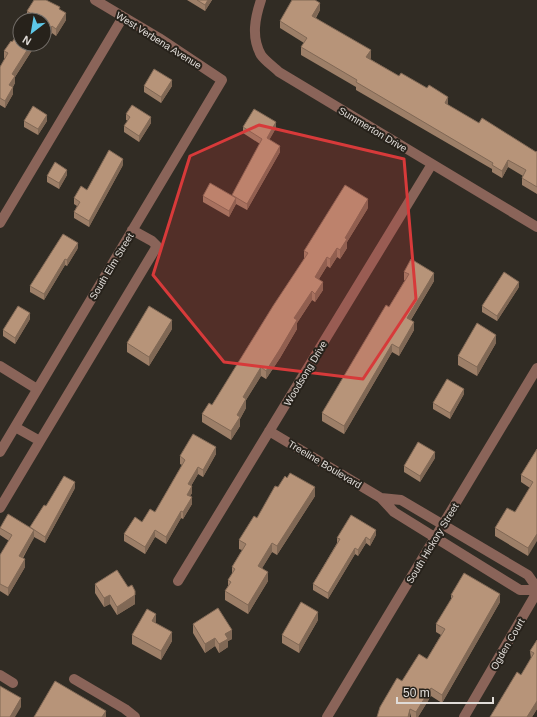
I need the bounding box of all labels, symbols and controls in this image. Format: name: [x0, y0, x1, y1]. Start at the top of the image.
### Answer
street label: West Verbena Avenue: [114, 10, 204, 71]
north arrow: [12, 12, 52, 52]
text: N: [20, 33, 33, 48]
street label: Summerton Drive: [337, 105, 409, 154]
street label: South Elm Street: [87, 231, 136, 301]
street label: Woodsong Drive: [282, 338, 329, 408]
street label: Treeline Boulevard: [286, 438, 363, 491]
street label: South Hickory Street: [404, 501, 461, 585]
street label: Ogden Court: [488, 617, 527, 672]
scale bar: [397, 679, 493, 705]
text: 50 m: [403, 686, 430, 700]

